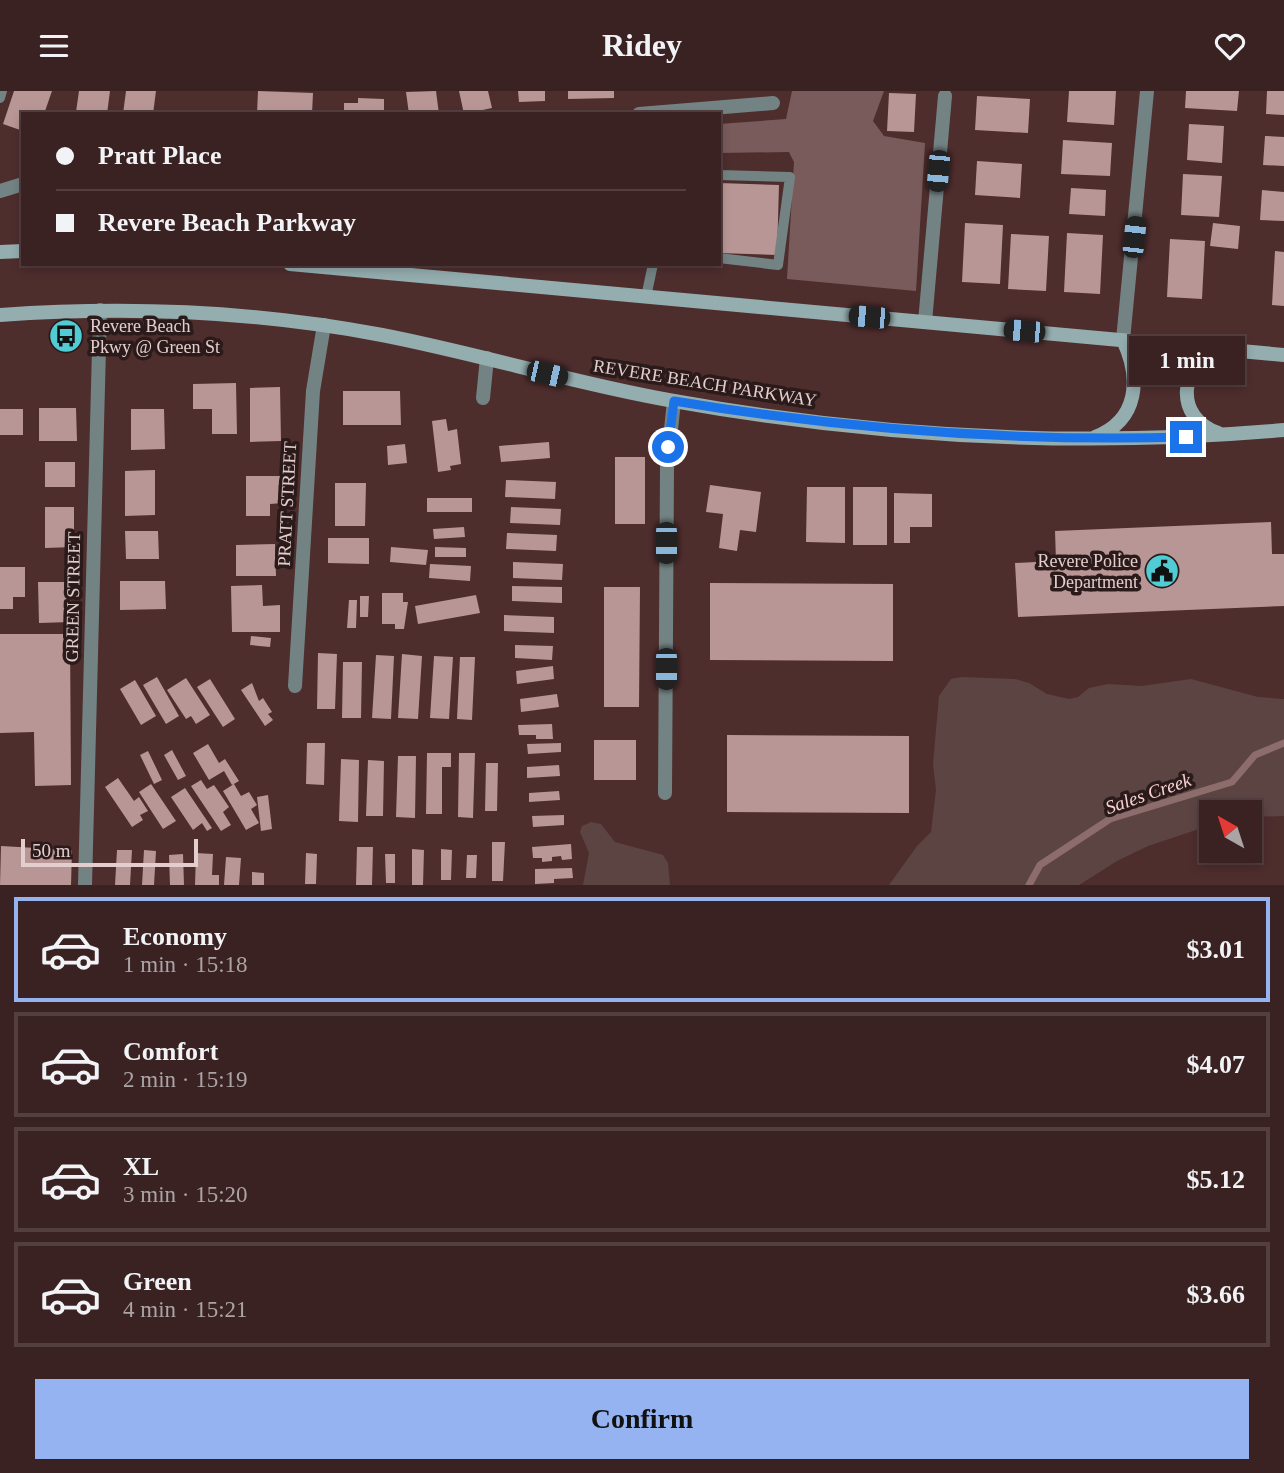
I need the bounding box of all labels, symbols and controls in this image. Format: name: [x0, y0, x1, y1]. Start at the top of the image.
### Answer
icon: menu: [35, 27, 73, 65]
text: Ridey: [602, 27, 682, 63]
icon: heart: [1211, 27, 1249, 65]
text: Pratt Place: [98, 141, 221, 170]
car: [926, 149, 951, 193]
text: Revere Beach Parkway: [98, 208, 356, 237]
car: [1122, 215, 1147, 259]
car: [848, 305, 891, 329]
place label: Revere Beach Pkwy @ Green St: [90, 316, 220, 357]
bus stop icon: Revere Beach Pkwy @ Green St: [47, 317, 85, 355]
car: [1003, 319, 1046, 343]
callout: 1 min: [1128, 335, 1244, 385]
text: 1 min: [1159, 348, 1215, 373]
street label: REVERE BEACH PARKWAY: [592, 355, 818, 411]
car: [525, 359, 570, 389]
route end: [1170, 421, 1202, 453]
route start: [652, 431, 684, 463]
street label: PRATT STREET: [274, 441, 300, 567]
car: [656, 522, 677, 564]
street label: GREEN STREET: [62, 532, 84, 662]
place label: Revere Police Department: [1038, 551, 1138, 592]
public building icon: Revere Police Department: [1143, 552, 1181, 590]
car: [656, 648, 677, 690]
water label: Sales Creek: [1102, 769, 1194, 818]
north arrow: [1199, 800, 1262, 863]
map controls: [1199, 800, 1262, 863]
scale bar: [21, 836, 198, 868]
text: 50 m: [32, 840, 71, 861]
icon: car: [39, 918, 102, 981]
text: Economy: [123, 922, 227, 951]
text: $3.01: [1187, 935, 1245, 964]
text: 1 min · 15:18: [123, 952, 248, 977]
icon: car: [39, 1033, 102, 1096]
text: Comfort: [123, 1037, 218, 1066]
text: $4.07: [1187, 1050, 1245, 1079]
text: 2 min · 15:19: [123, 1067, 248, 1092]
icon: car: [39, 1148, 102, 1211]
text: XL: [123, 1152, 159, 1181]
text: $5.12: [1187, 1165, 1245, 1194]
text: 3 min · 15:20: [123, 1182, 248, 1207]
icon: car: [39, 1263, 102, 1326]
text: Green: [123, 1267, 192, 1296]
text: $3.66: [1187, 1280, 1245, 1309]
text: 4 min · 15:21: [123, 1297, 248, 1322]
button: Confirm: [35, 1379, 1249, 1459]

